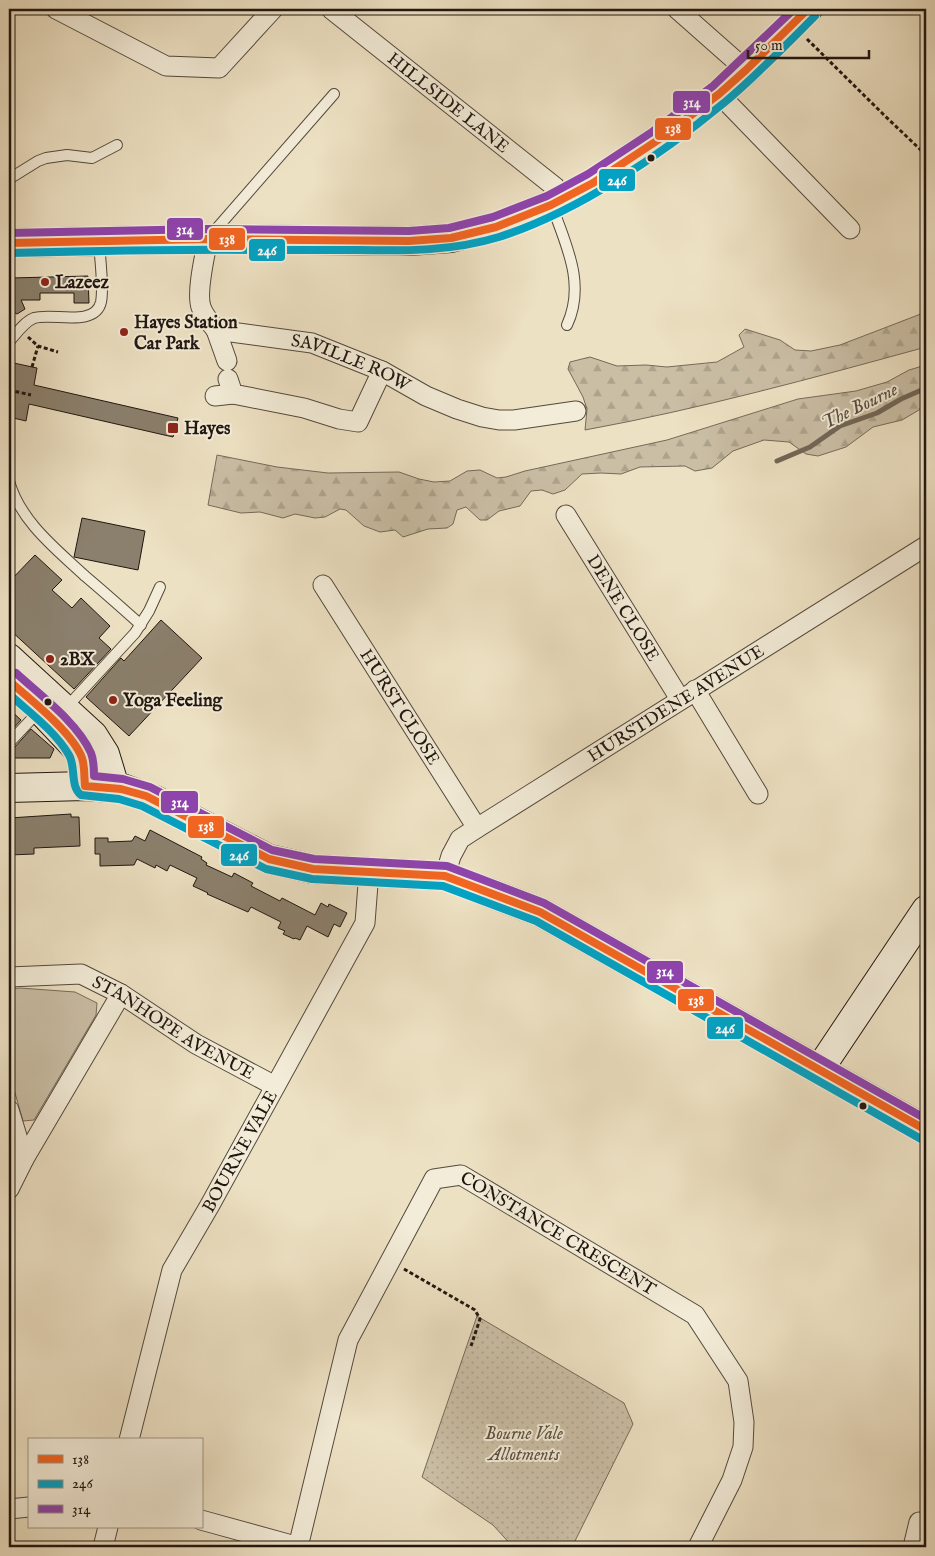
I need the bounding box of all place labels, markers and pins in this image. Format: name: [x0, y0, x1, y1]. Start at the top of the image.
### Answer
unlabelled marker: [646, 153, 656, 163]
place label: Lazeez: [55, 272, 109, 295]
marker: Lazeez: [39, 276, 51, 288]
place label: Hayes Station Car Park: [134, 312, 238, 356]
marker: Hayes Station Car Park: [118, 326, 130, 338]
place label: Hayes: [184, 418, 231, 441]
marker: Hayes: [166, 421, 180, 435]
place label: 2BX: [60, 649, 95, 672]
marker: 2BX: [44, 653, 56, 665]
place label: Yoga Feeling: [123, 690, 223, 713]
marker: Yoga Feeling: [107, 694, 119, 706]
unlabelled marker: [43, 697, 53, 707]
unlabelled marker: [858, 1101, 868, 1111]

